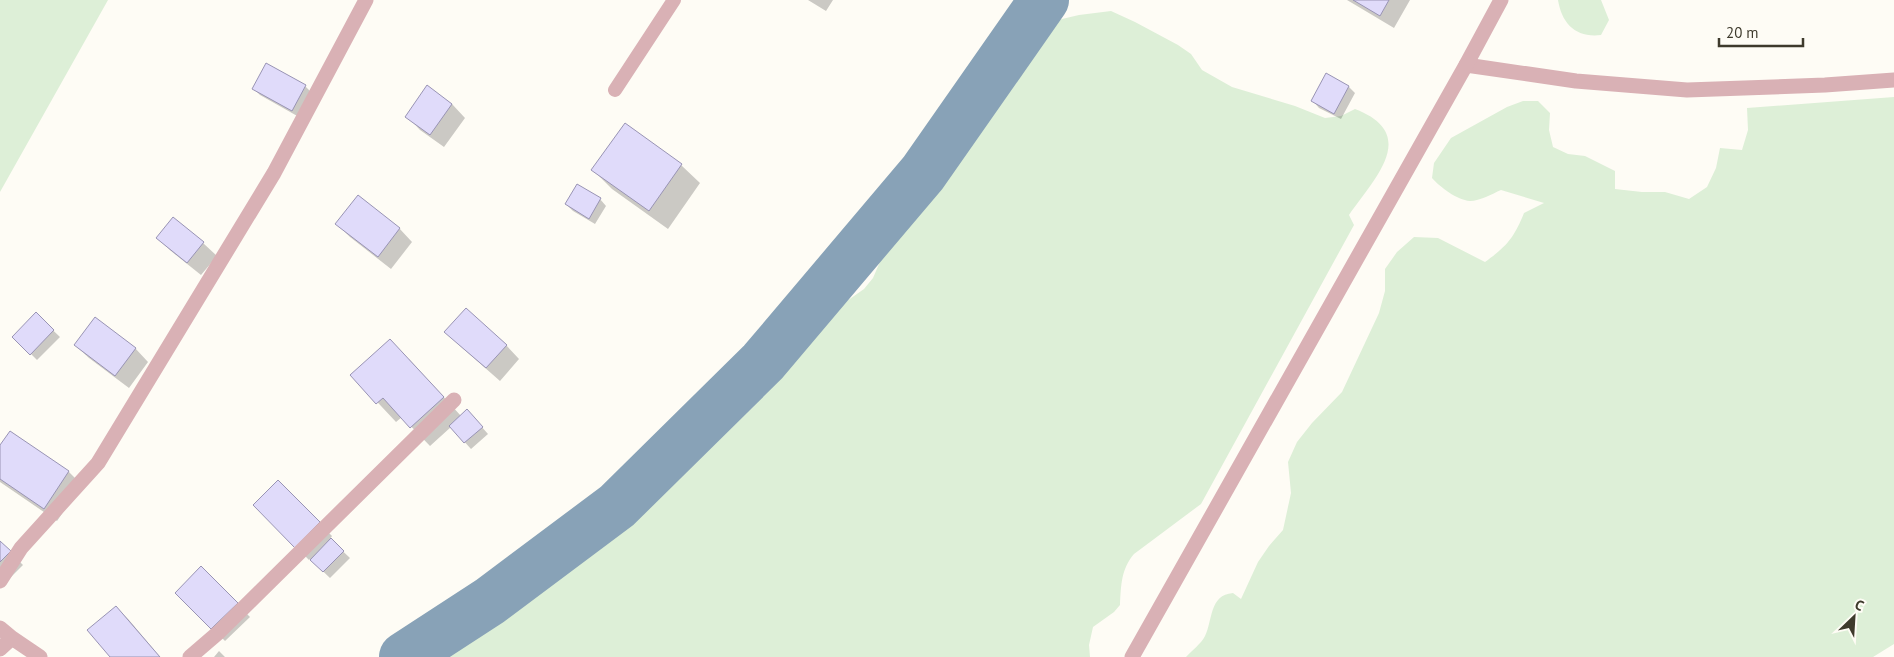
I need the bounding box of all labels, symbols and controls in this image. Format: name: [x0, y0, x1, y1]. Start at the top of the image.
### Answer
scale bar: [1719, 15, 1803, 47]
text: 20 m: [1726, 23, 1759, 42]
north arrow: [1829, 592, 1879, 642]
text: С: [1852, 595, 1867, 615]

